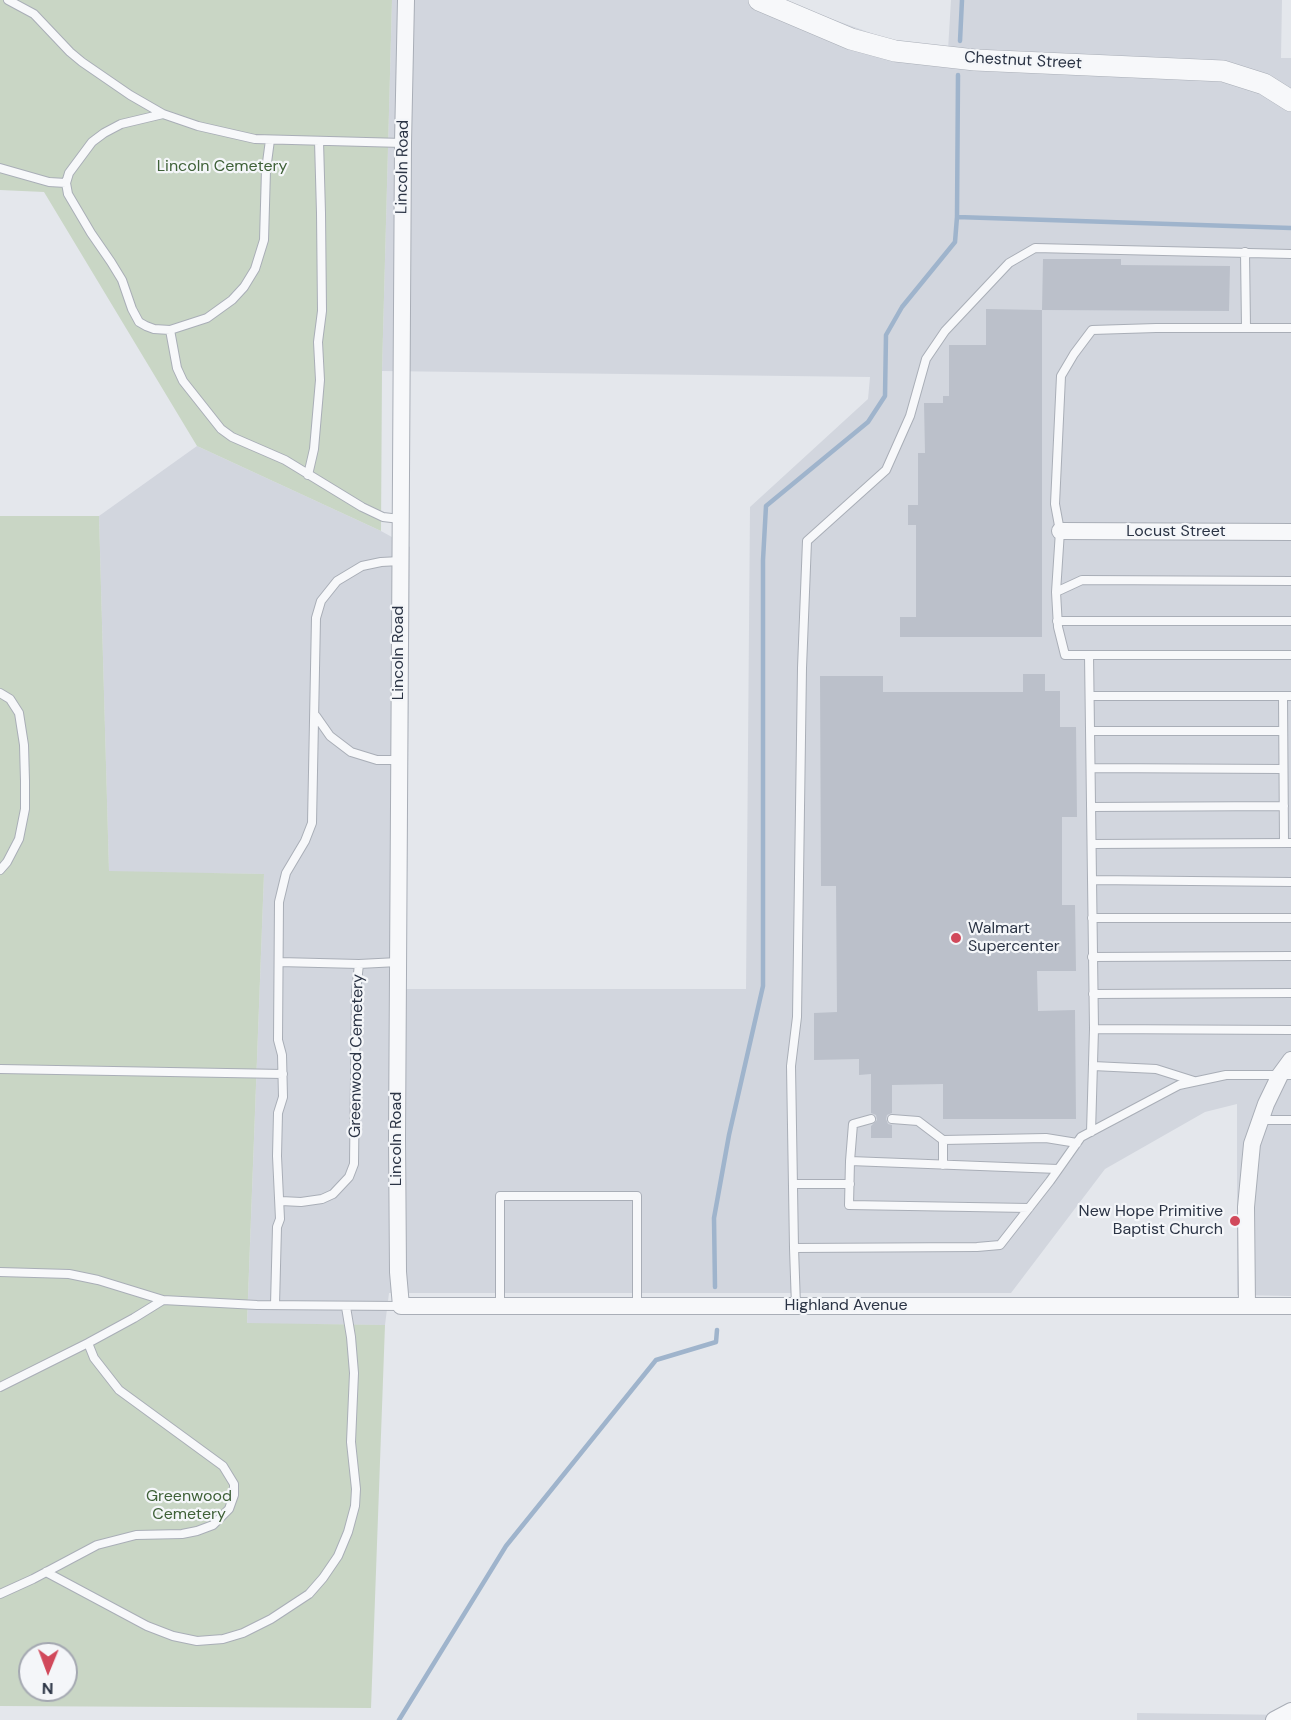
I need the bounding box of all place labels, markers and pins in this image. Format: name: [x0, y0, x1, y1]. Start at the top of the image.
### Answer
place label: Walmart Supercenter: [968, 919, 1060, 957]
marker: Walmart Supercenter: [949, 931, 963, 945]
place label: New Hope Primitive Baptist Church: [1079, 1202, 1223, 1240]
marker: New Hope Primitive Baptist Church: [1228, 1214, 1242, 1228]

